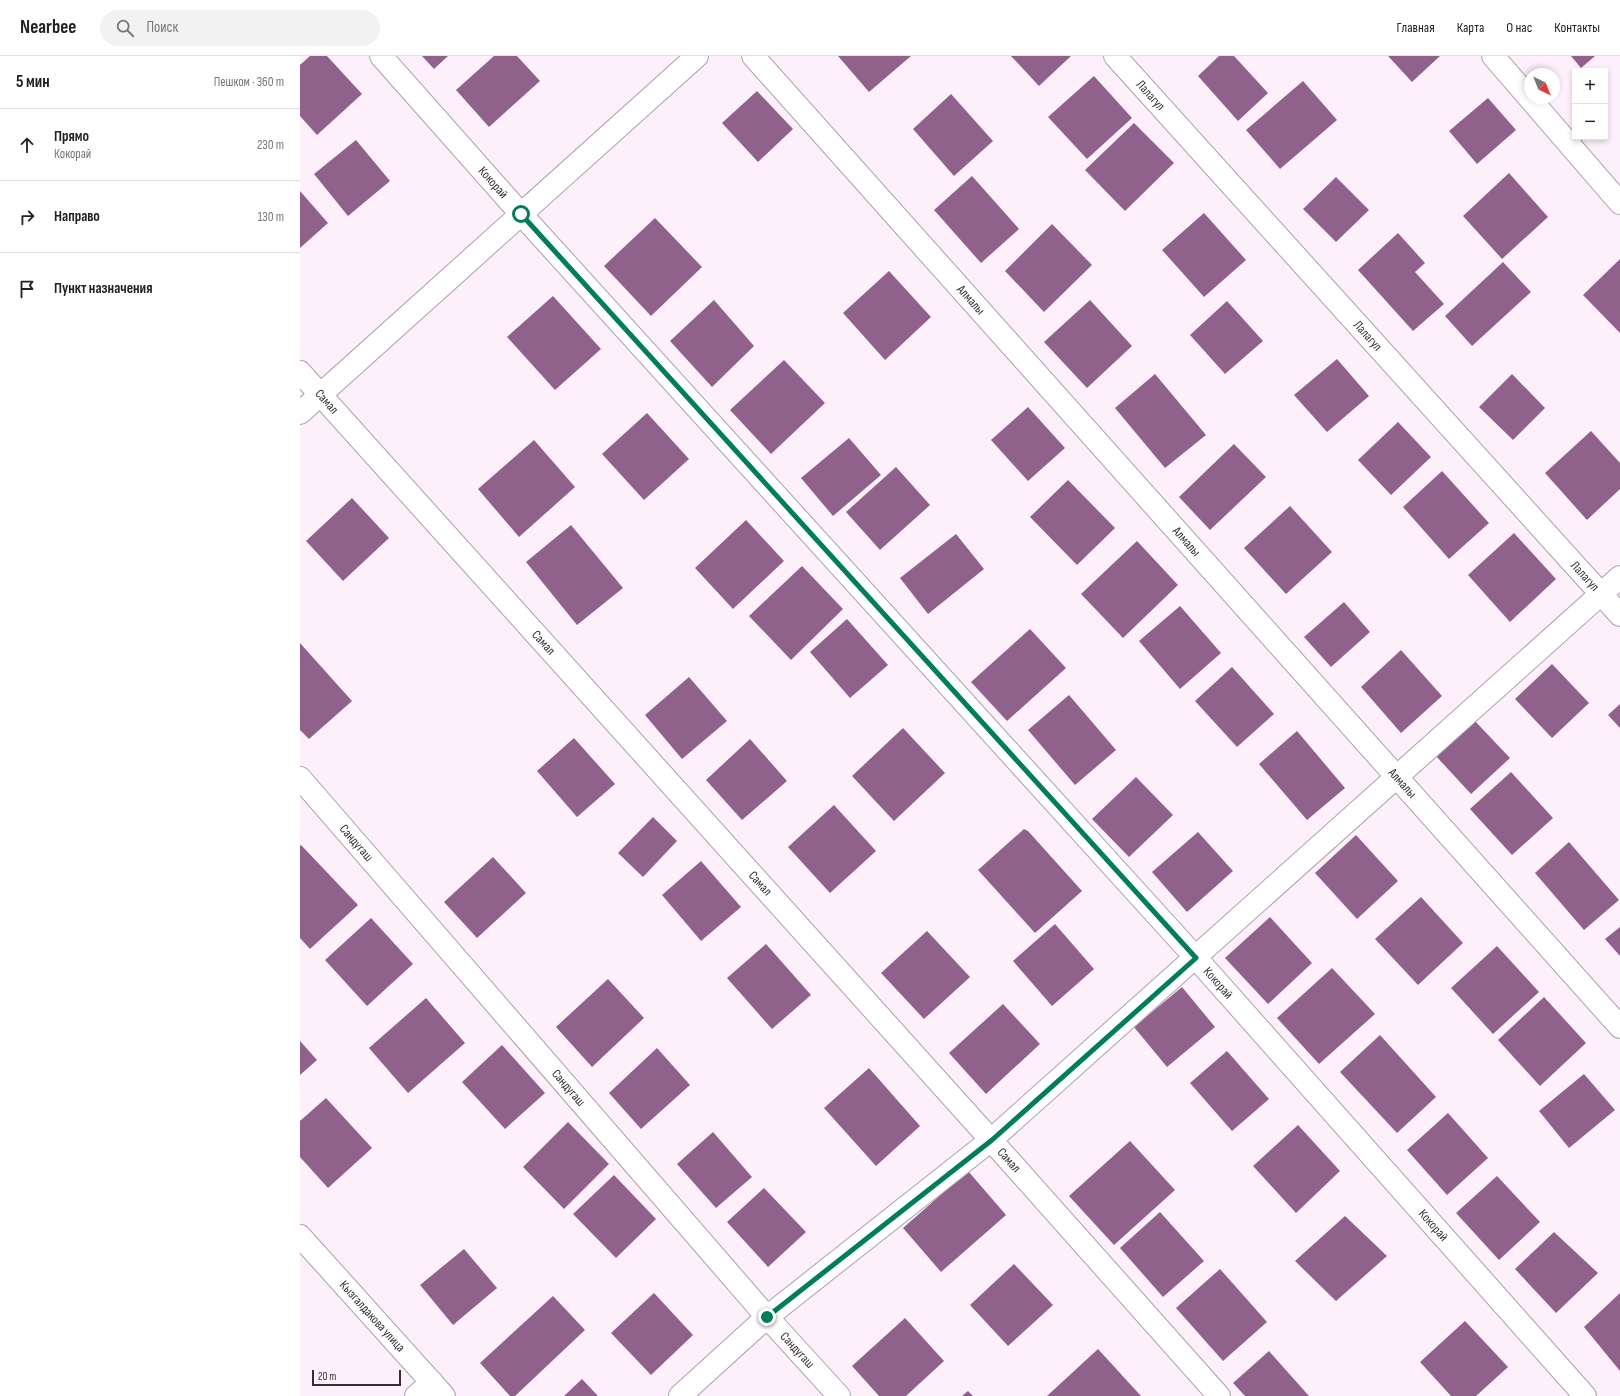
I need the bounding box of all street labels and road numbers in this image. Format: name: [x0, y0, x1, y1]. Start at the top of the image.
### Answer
street label: Лалагул: [1133, 77, 1168, 114]
street label: Кокорай: [475, 163, 511, 202]
street label: Алмалы: [953, 281, 988, 318]
street label: Лалагул: [1350, 317, 1386, 354]
street label: Самал: [312, 386, 342, 417]
street label: Алмалы: [1168, 523, 1204, 560]
street label: Лалагул: [1567, 558, 1603, 595]
street label: Самал: [528, 627, 559, 658]
street label: Алмалы: [1384, 764, 1420, 802]
street label: Сандугаш: [336, 821, 377, 865]
street label: Самал: [745, 868, 775, 899]
street label: Кокорай: [1200, 964, 1236, 1002]
street label: Сандугаш: [548, 1066, 589, 1110]
street label: Самал: [994, 1144, 1024, 1176]
street label: Кокорай: [1415, 1206, 1452, 1244]
street label: Кызгалдакова улица: [336, 1277, 408, 1355]
street label: Сандугаш: [777, 1329, 818, 1372]

